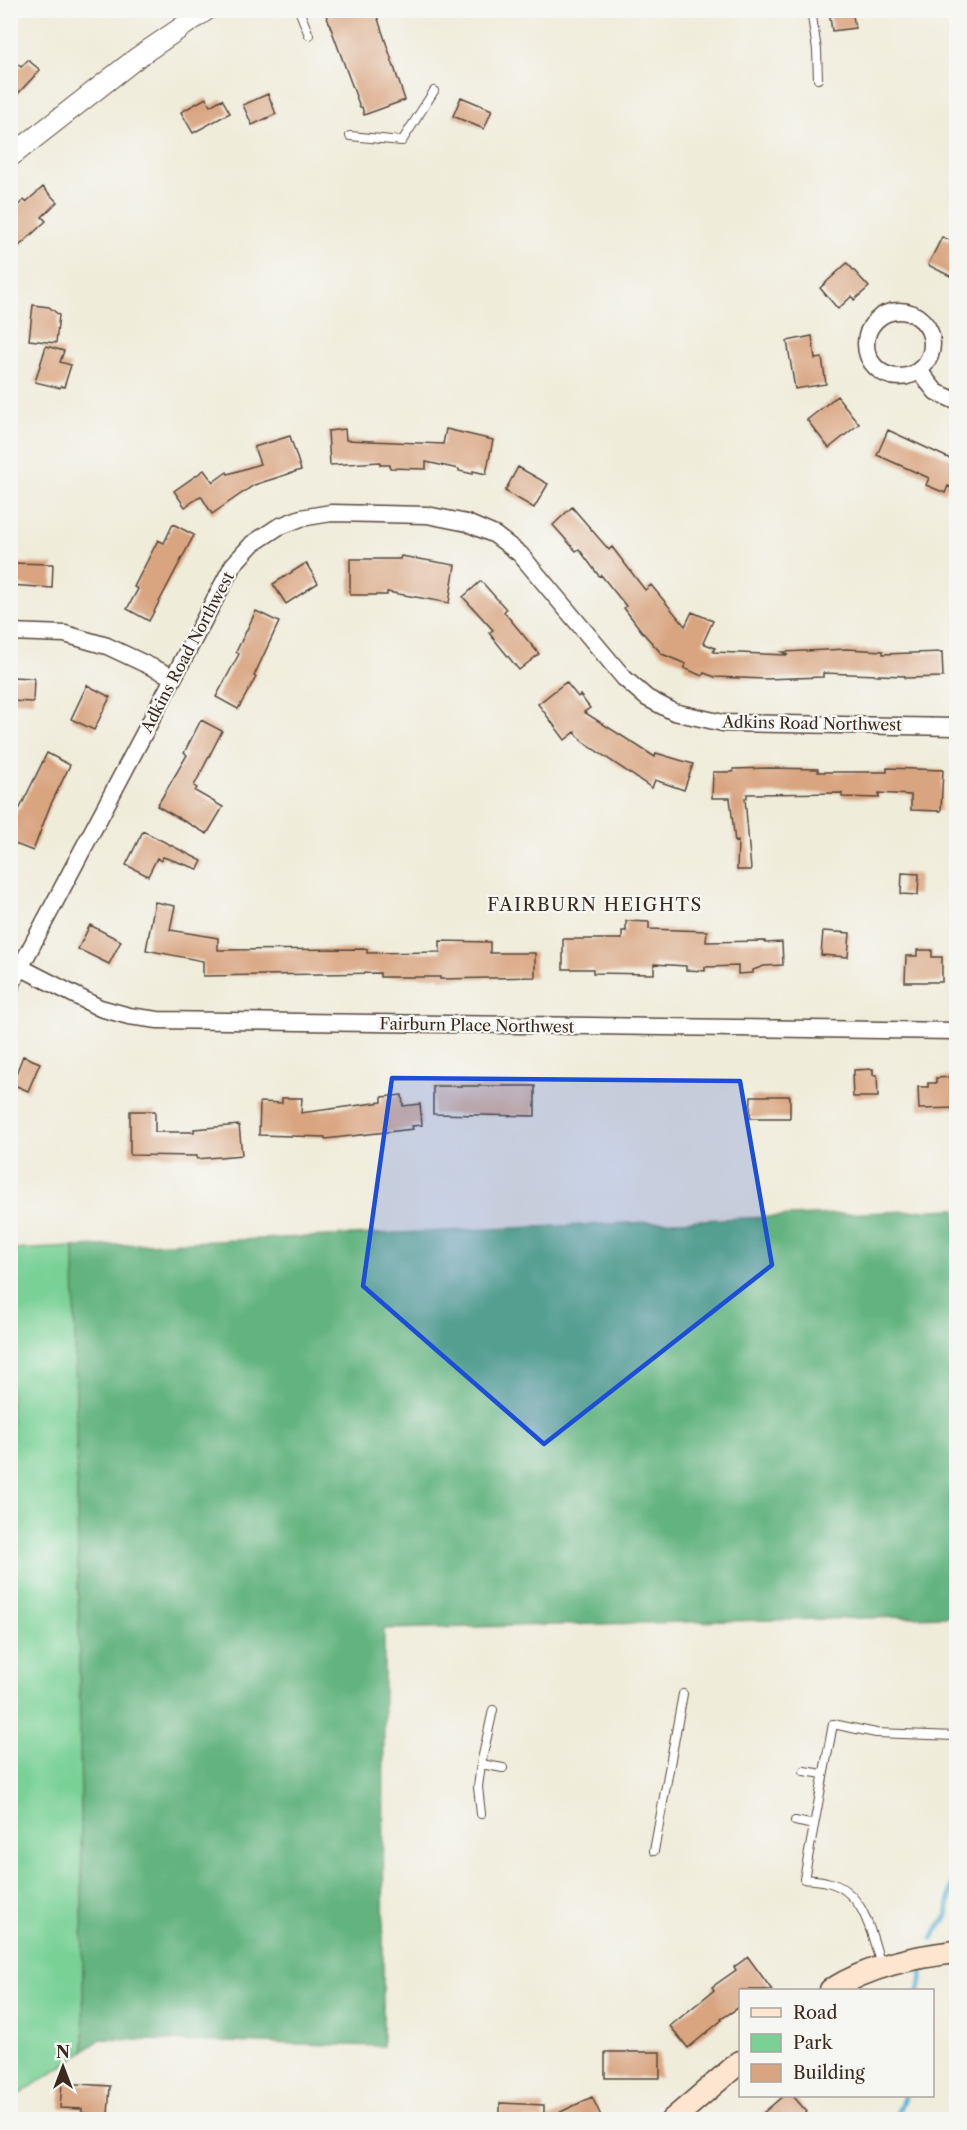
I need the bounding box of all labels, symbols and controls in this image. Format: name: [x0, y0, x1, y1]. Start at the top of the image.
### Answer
street label: Adkins Road Northwest: [136, 568, 238, 737]
street label: Adkins Road Northwest: [721, 711, 902, 735]
district label: FAIRBURN HEIGHTS: [487, 894, 703, 916]
street label: Fairburn Place Northwest: [379, 1013, 575, 1037]
legend: [739, 1989, 934, 2097]
text: Road: [793, 2002, 838, 2024]
text: Park: [793, 2032, 834, 2054]
north arrow: [33, 2037, 93, 2097]
text: N: [56, 2042, 70, 2062]
text: Building: [793, 2062, 865, 2084]

